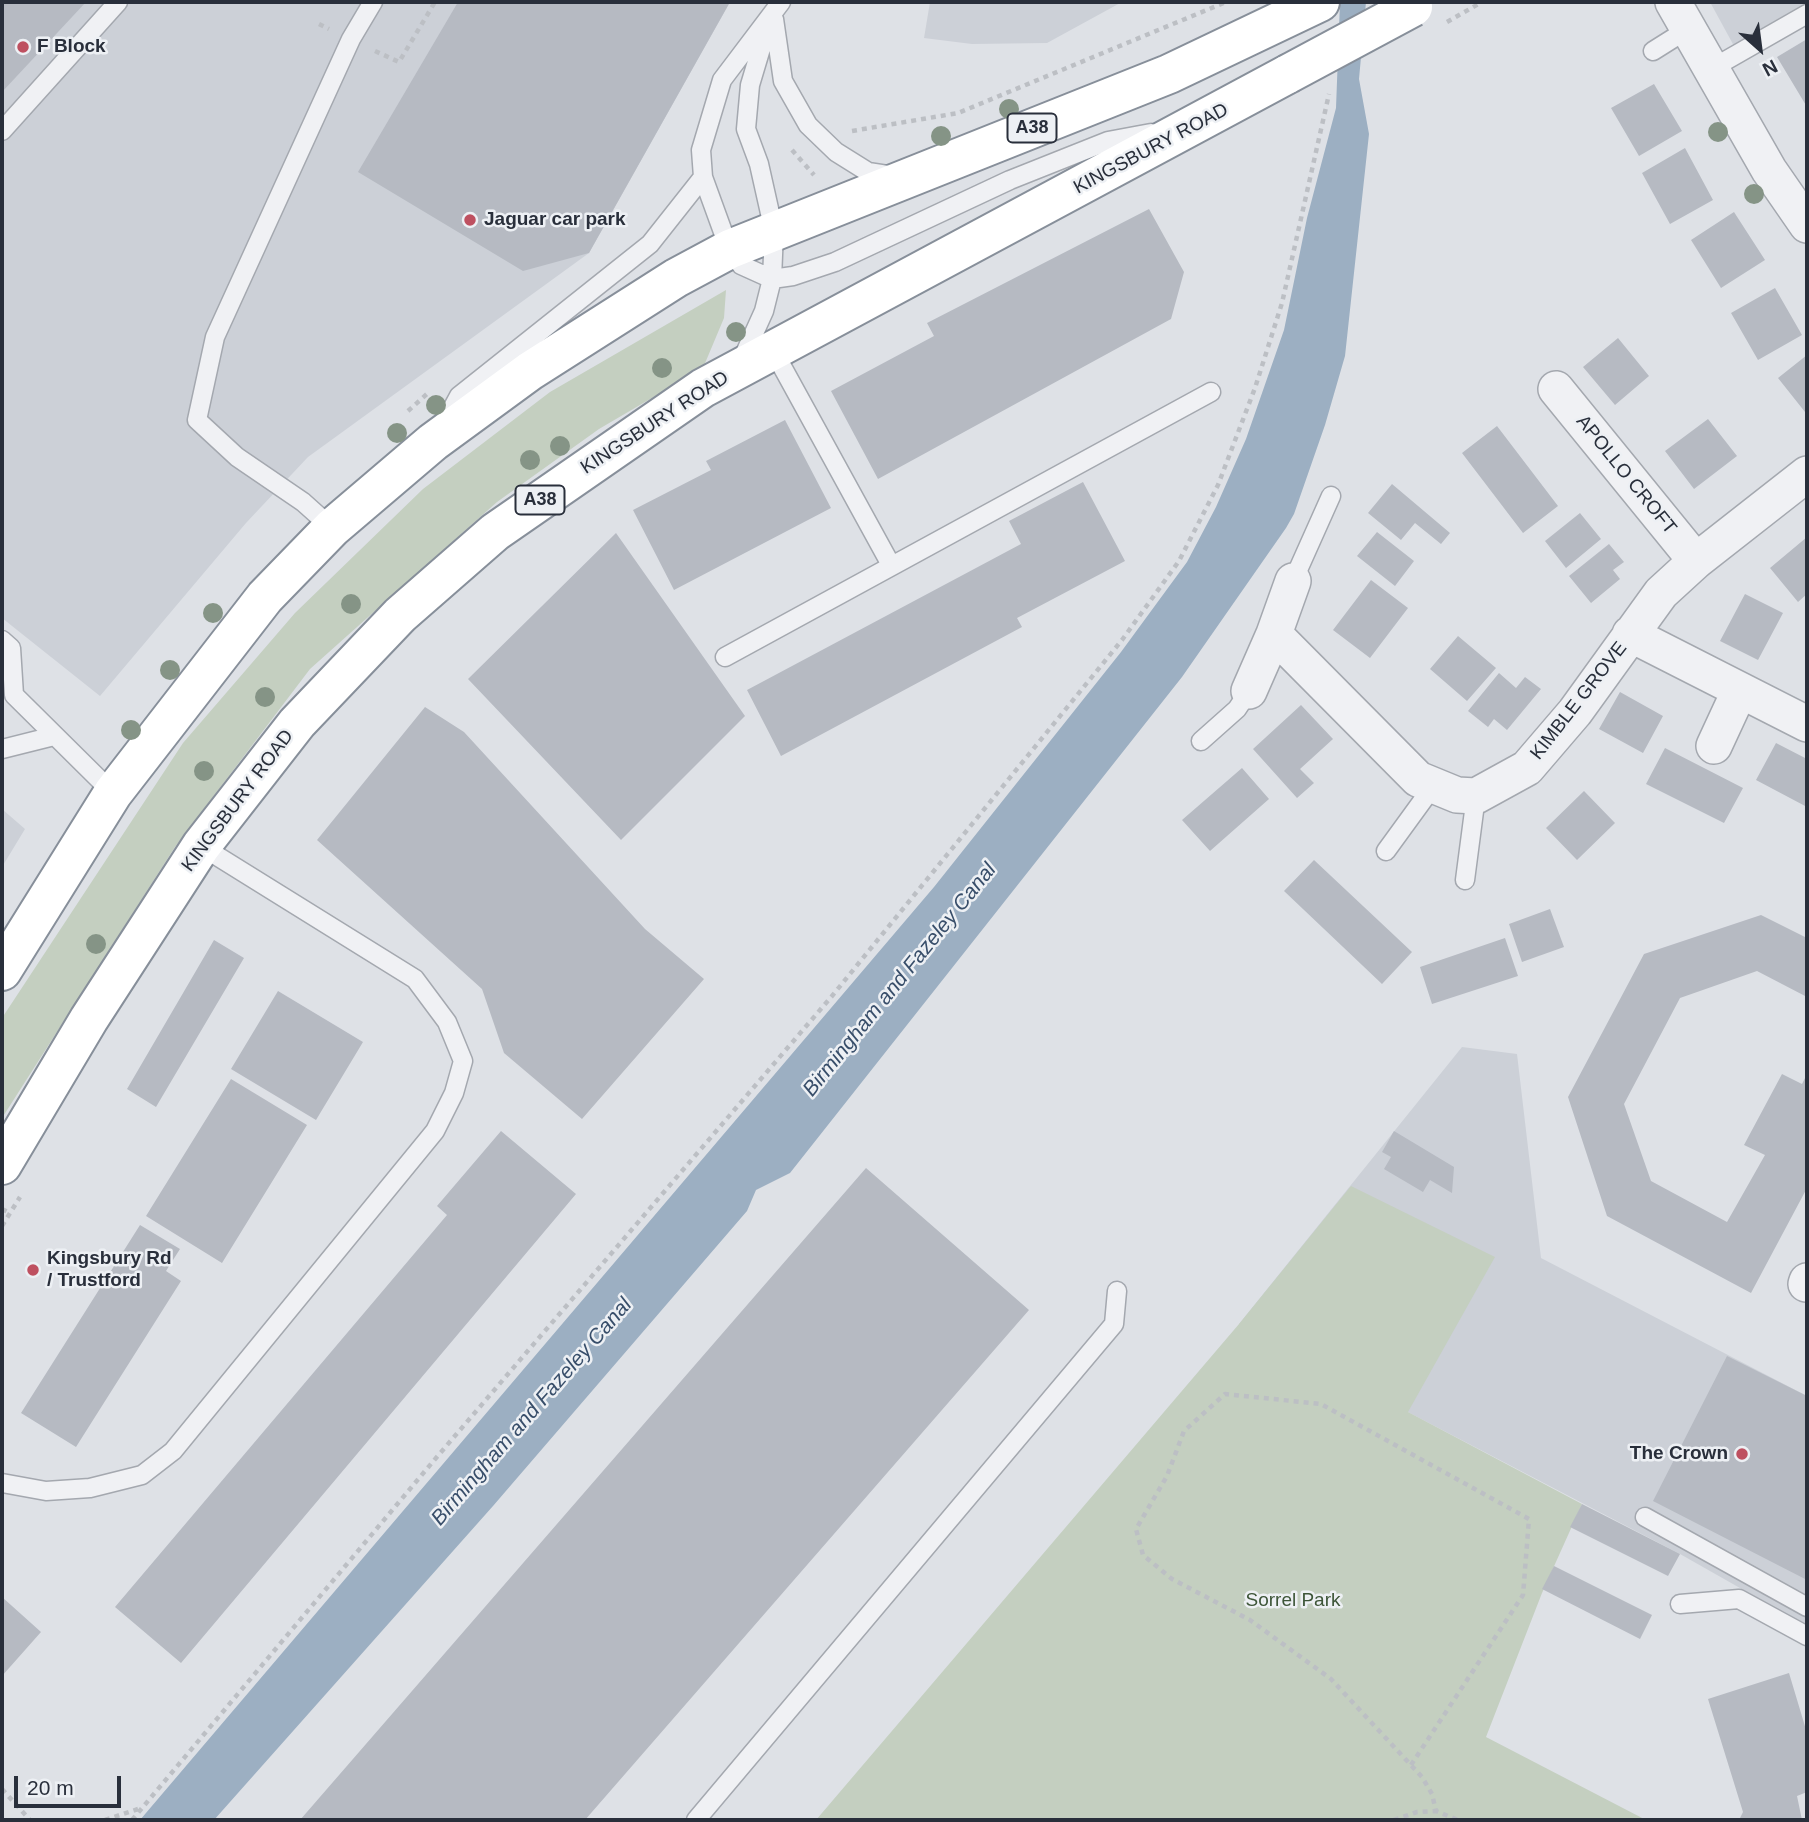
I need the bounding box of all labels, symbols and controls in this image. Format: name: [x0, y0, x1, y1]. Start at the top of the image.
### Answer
north arrow: [1725, 14, 1795, 84]
place label: F Block: [37, 36, 106, 58]
marker: F Block: [15, 39, 31, 55]
text: N: [1759, 55, 1781, 80]
street label: KINGSBURY ROAD: [1070, 99, 1232, 199]
road number: A38: [1007, 113, 1056, 142]
place label: Jaguar car park: [484, 209, 626, 231]
marker: Jaguar car park: [462, 212, 478, 228]
street label: KINGSBURY ROAD: [577, 367, 733, 479]
street label: APOLLO CROFT: [1571, 411, 1681, 539]
road number: A38: [516, 486, 564, 514]
street label: KIMBLE GROVE: [1526, 637, 1632, 765]
street label: KINGSBURY ROAD: [177, 726, 299, 876]
water label: Birmingham and Fazeley Canal: [798, 858, 1002, 1102]
place label: Kingsbury Rd / Trustford: [47, 1248, 172, 1292]
marker: Kingsbury Rd / Trustford: [25, 1262, 41, 1278]
water label: Birmingham and Fazeley Canal: [426, 1293, 638, 1531]
place label: The Crown: [1630, 1443, 1728, 1465]
marker: The Crown: [1734, 1446, 1750, 1462]
park label: Sorrel Park: [1245, 1590, 1341, 1612]
scale bar: [18, 1762, 124, 1806]
text: 20 m: [27, 1776, 74, 1799]

